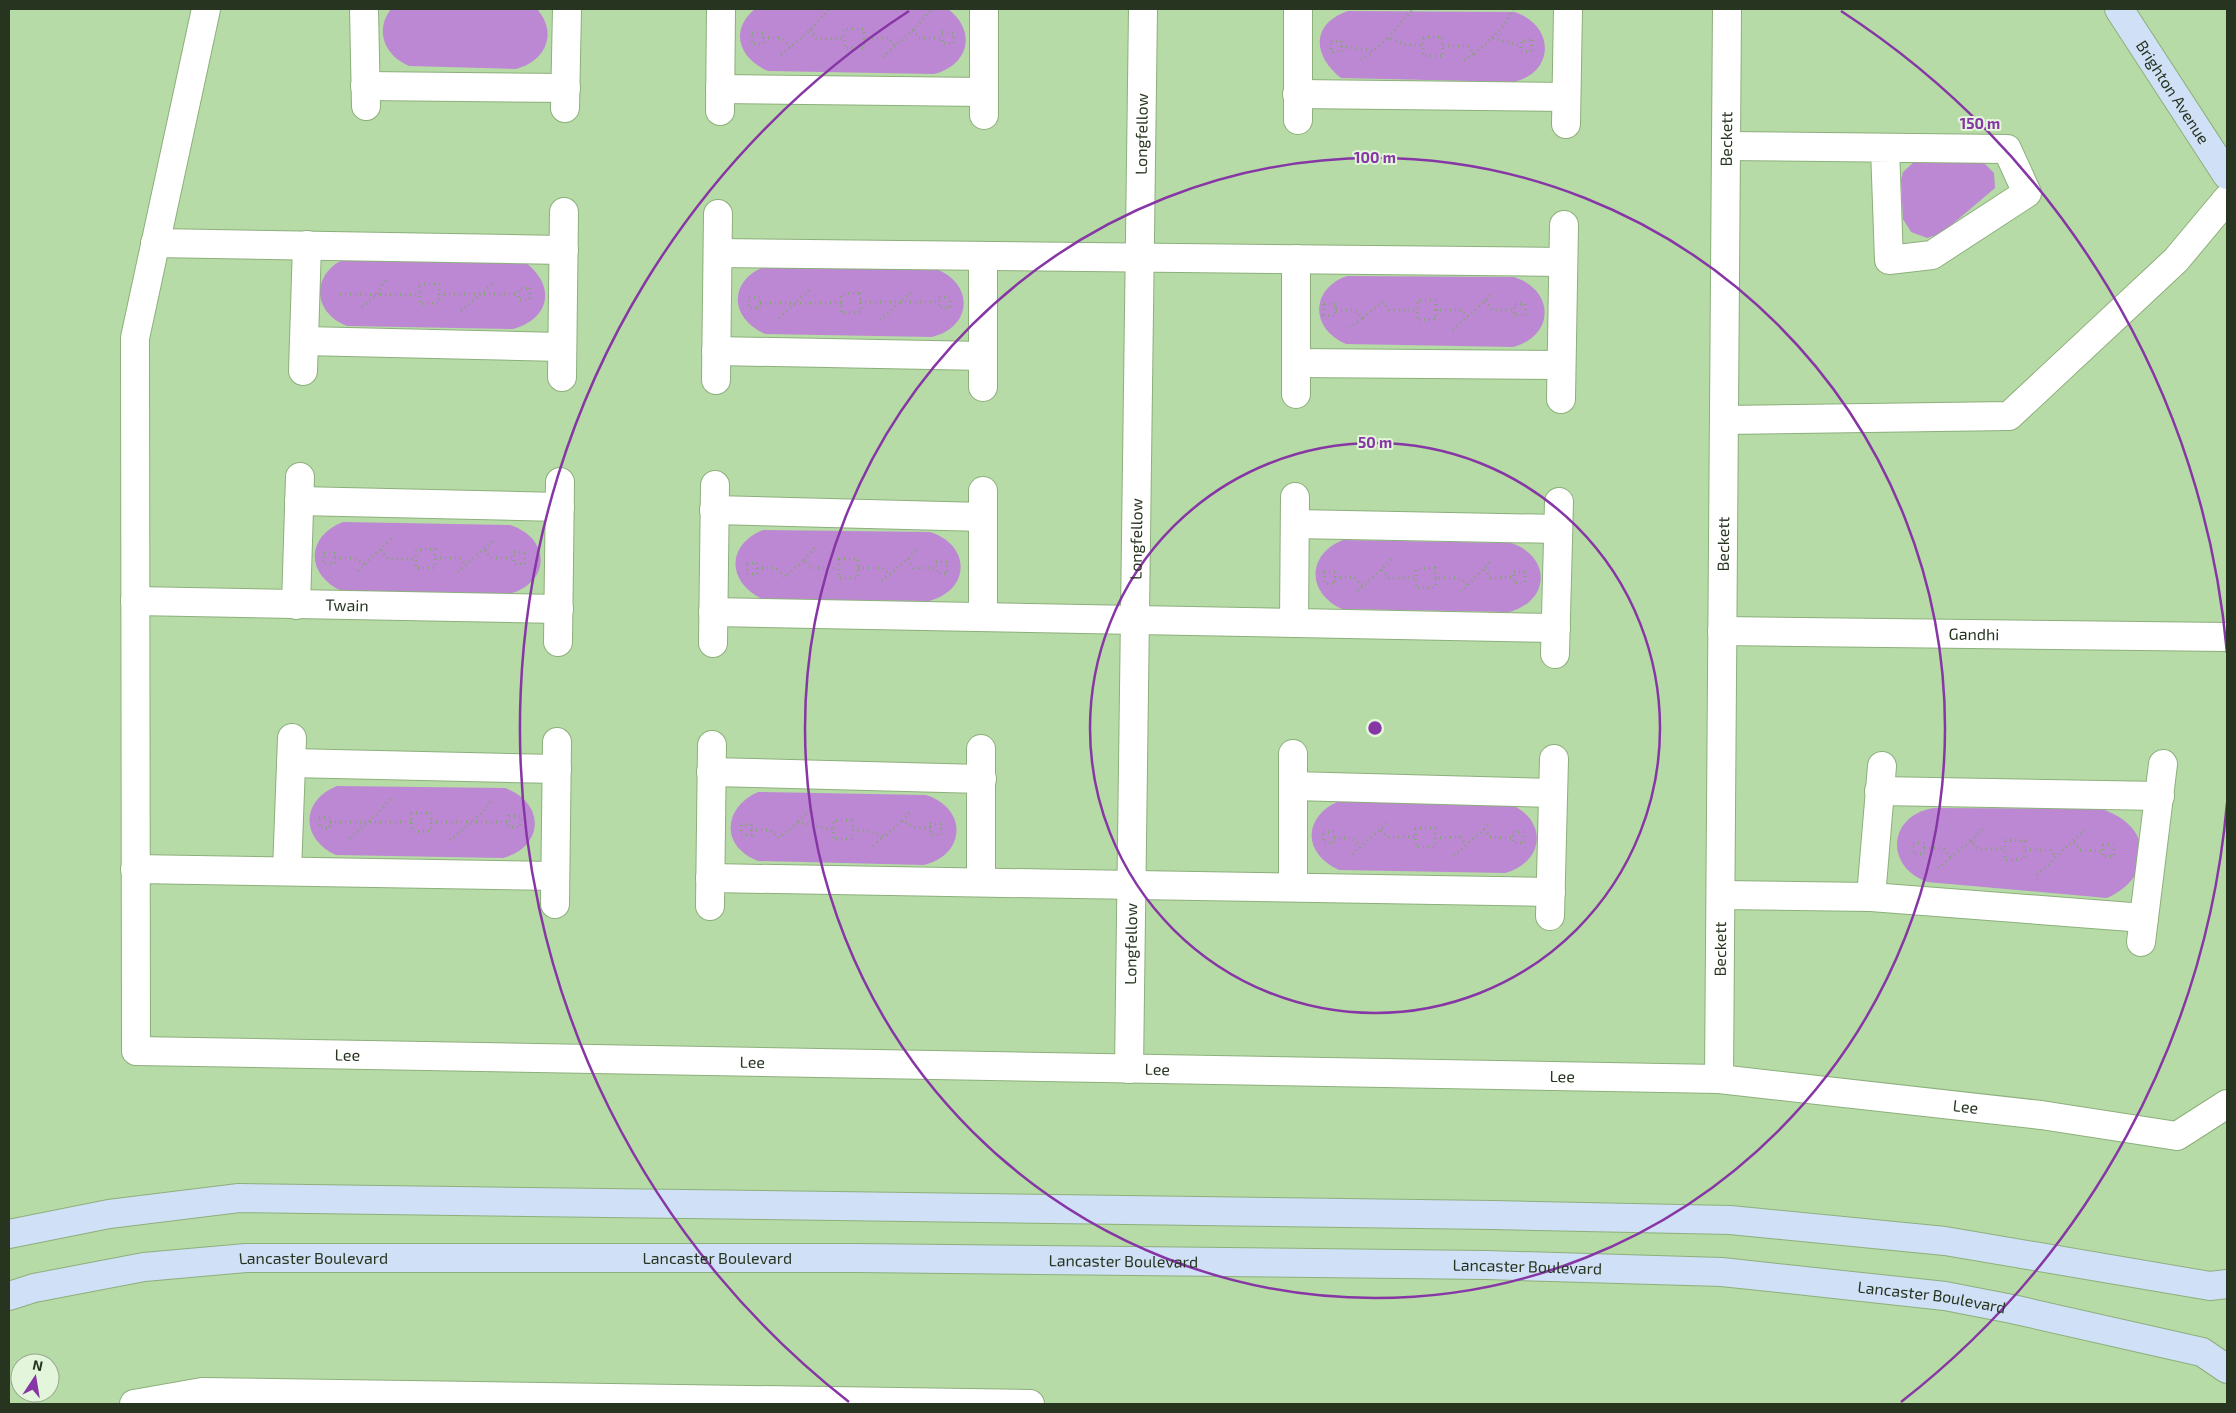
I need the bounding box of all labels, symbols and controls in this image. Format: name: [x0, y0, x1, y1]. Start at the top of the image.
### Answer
street label: Brighton Avenue: [2133, 36, 2214, 147]
street label: Longfellow: [1131, 93, 1151, 175]
street label: Beckett: [1716, 111, 1735, 167]
text: 150 m: [1960, 114, 2000, 132]
text: 100 m: [1354, 148, 1396, 166]
text: 50 m: [1358, 433, 1392, 451]
street label: Longfellow: [1125, 498, 1146, 580]
street label: Beckett: [1713, 516, 1732, 572]
street label: Twain: [325, 595, 369, 614]
street label: Gandhi: [1949, 624, 1999, 643]
centre of rings: [1366, 719, 1384, 737]
street label: Longfellow: [1120, 903, 1140, 985]
street label: Beckett: [1710, 921, 1729, 977]
street label: Lee: [335, 1045, 360, 1064]
street label: Lee: [739, 1052, 765, 1071]
street label: Lee: [1144, 1059, 1170, 1078]
street label: Lee: [1549, 1066, 1575, 1085]
street label: Lee: [1952, 1095, 1979, 1117]
street label: Lancaster Boulevard: [238, 1248, 388, 1268]
street label: Lancaster Boulevard: [643, 1248, 792, 1267]
street label: Lancaster Boulevard: [1048, 1250, 1198, 1271]
street label: Lancaster Boulevard: [1452, 1255, 1602, 1277]
street label: Lancaster Boulevard: [1857, 1277, 2007, 1317]
north arrow: [10, 1353, 60, 1403]
text: N: [31, 1355, 45, 1374]

